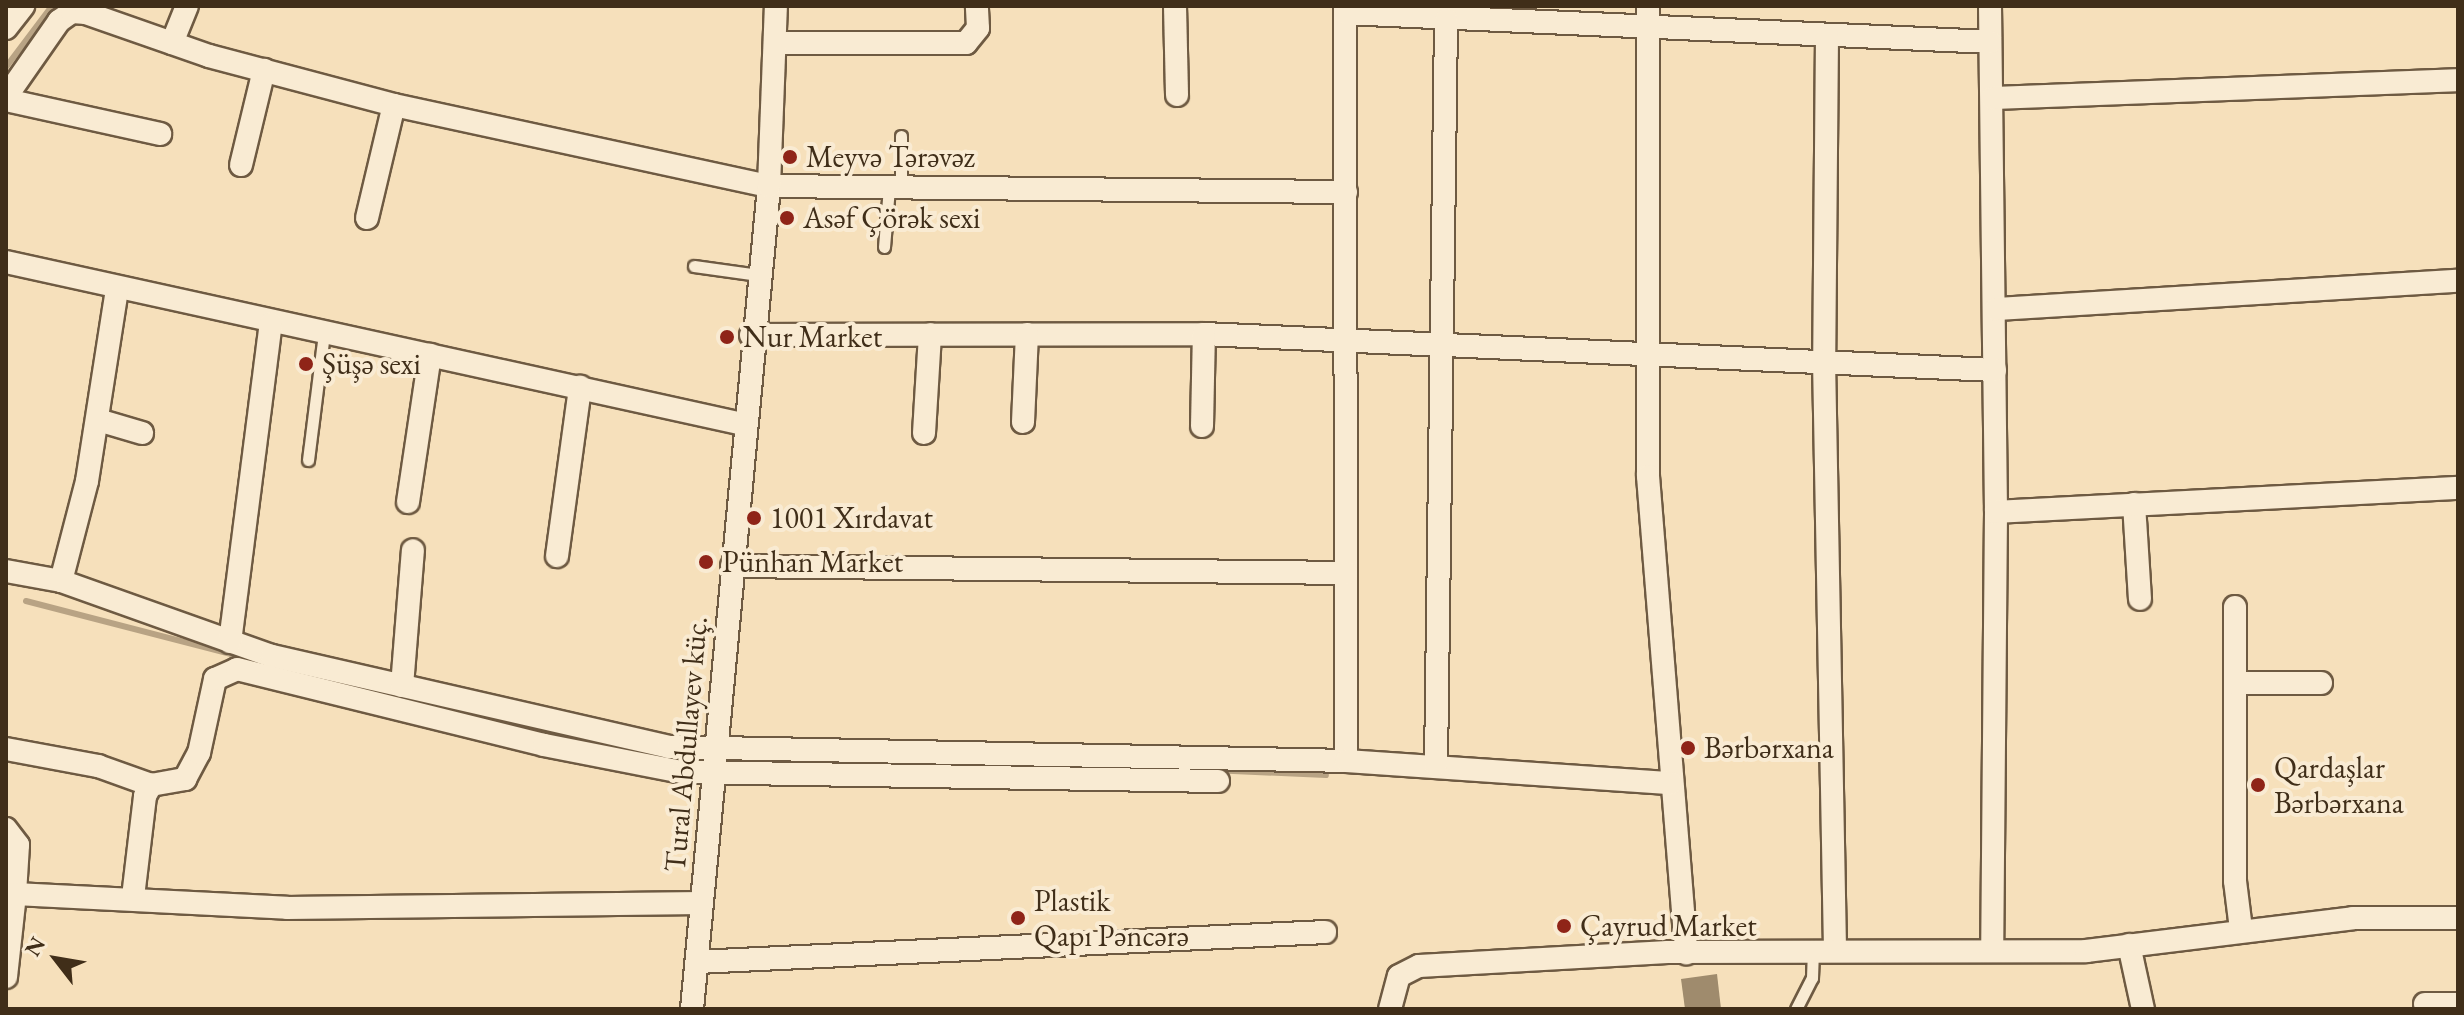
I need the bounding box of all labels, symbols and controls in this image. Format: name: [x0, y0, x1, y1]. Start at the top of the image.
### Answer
place label: Meyvə Tərəvəz: [806, 139, 975, 175]
marker: Meyvə Tərəvəz: [781, 148, 799, 166]
place label: Asəf Çörək sexi: [803, 200, 980, 236]
marker: Asəf Çörək sexi: [778, 209, 796, 227]
place label: Nur Market: [743, 319, 882, 355]
marker: Nur Market: [718, 328, 736, 346]
place label: Şüşə sexi: [322, 346, 421, 382]
marker: Şüşə sexi: [297, 355, 315, 373]
place label: 1001 Xırdavat: [770, 500, 933, 536]
marker: 1001 Xırdavat: [745, 509, 763, 527]
place label: Pünhan Market: [722, 544, 903, 580]
marker: Pünhan Market: [697, 553, 715, 571]
street label: Tural Abdullayev küç.: [657, 615, 715, 873]
place label: Bərbərxana: [1704, 730, 1834, 766]
marker: Bərbərxana: [1679, 739, 1697, 757]
place label: Qardaşlar Bərbərxana: [2274, 750, 2404, 820]
marker: Qardaşlar Bərbərxana: [2249, 776, 2267, 794]
place label: Plastik Qapı Pəncərə: [1034, 883, 1189, 954]
place label: Çayrud Market: [1580, 908, 1757, 944]
marker: Plastik Qapı Pəncərə: [1009, 909, 1027, 927]
marker: Çayrud Market: [1555, 917, 1573, 935]
north arrow: [16, 919, 96, 999]
text: N: [18, 931, 52, 961]

